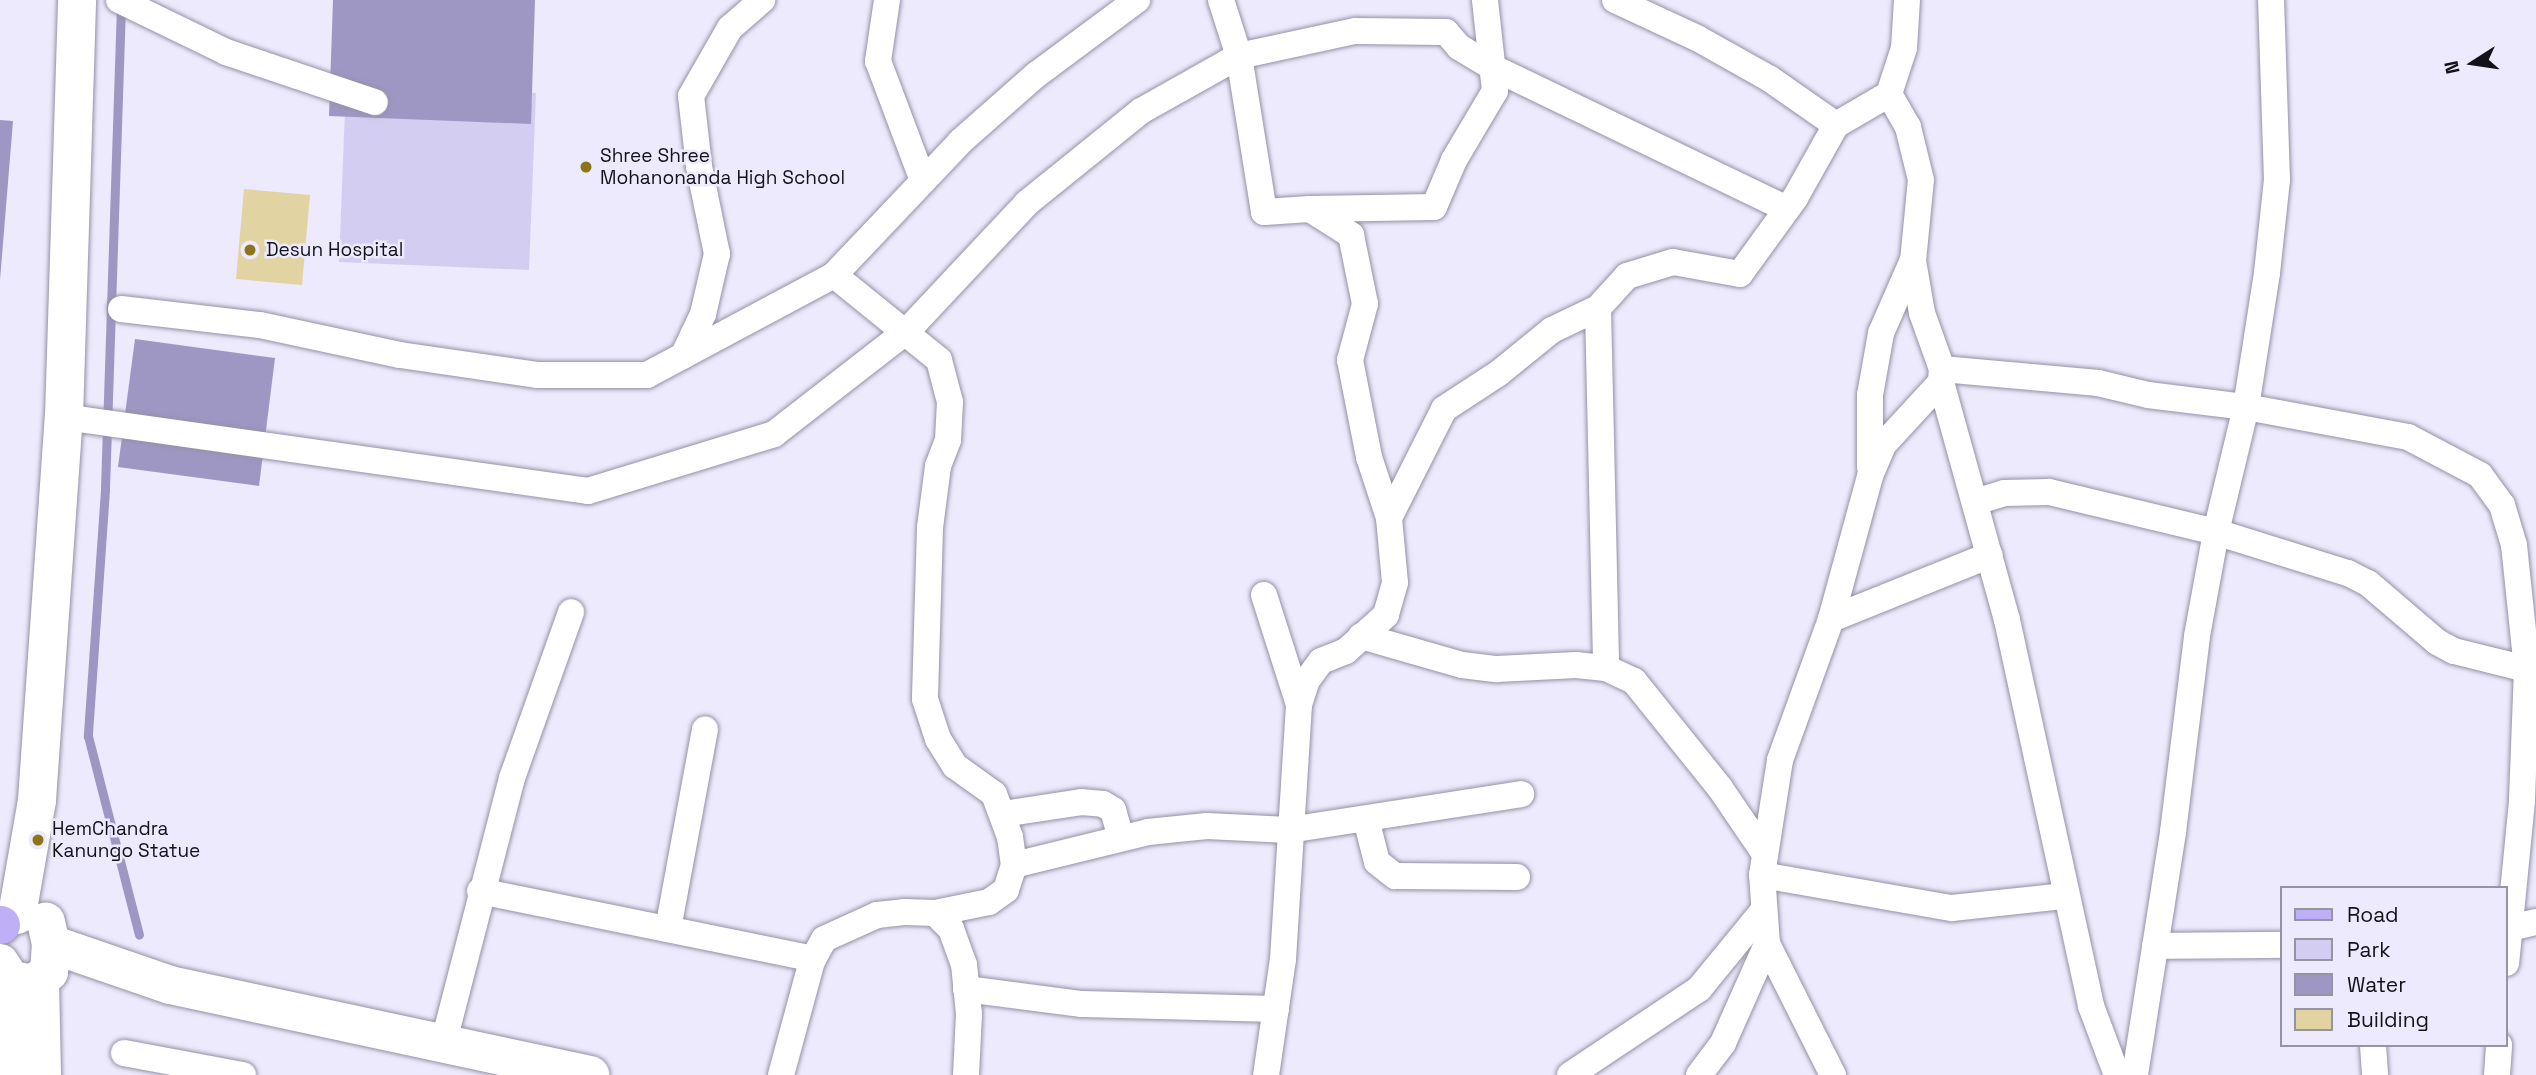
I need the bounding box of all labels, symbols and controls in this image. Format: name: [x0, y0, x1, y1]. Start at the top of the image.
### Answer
north arrow: [2438, 28, 2508, 98]
text: N: [2438, 59, 2466, 76]
place label: Shree Shree Mohanonanda High School: [600, 145, 845, 189]
marker: Shree Shree Mohanonanda High School: [578, 159, 594, 175]
place label: Desun Hospital: [266, 239, 403, 261]
marker: Desun Hospital: [240, 240, 260, 260]
place label: HemChandra Kanungo Statue: [52, 818, 200, 862]
marker: HemChandra Kanungo Statue: [30, 832, 46, 848]
legend: [2280, 886, 2508, 1047]
text: Road: [2347, 901, 2399, 928]
text: Park: [2347, 936, 2391, 963]
text: Water: [2347, 971, 2406, 998]
text: Building: [2347, 1006, 2429, 1033]

